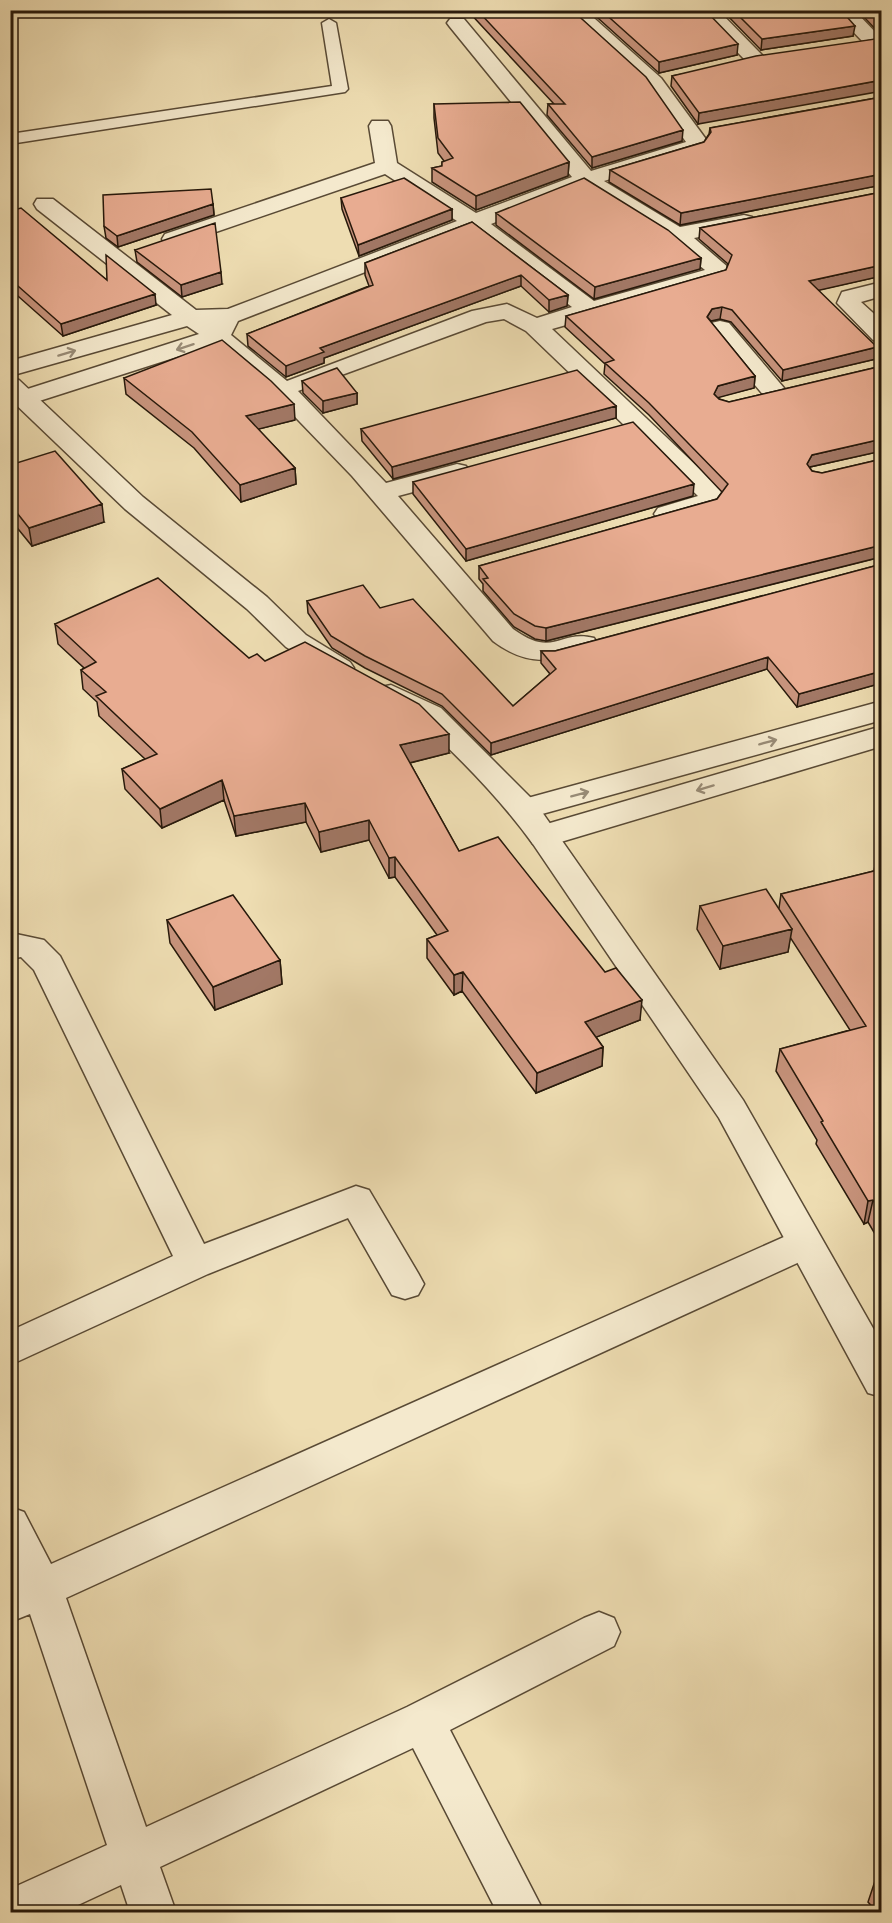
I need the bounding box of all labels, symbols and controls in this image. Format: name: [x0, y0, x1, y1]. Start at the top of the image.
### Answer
one-way arrow: [176, 343, 195, 354]
one-way arrow: [57, 347, 76, 358]
one-way arrow: [758, 736, 777, 747]
one-way arrow: [696, 783, 715, 794]
one-way arrow: [570, 788, 589, 799]

